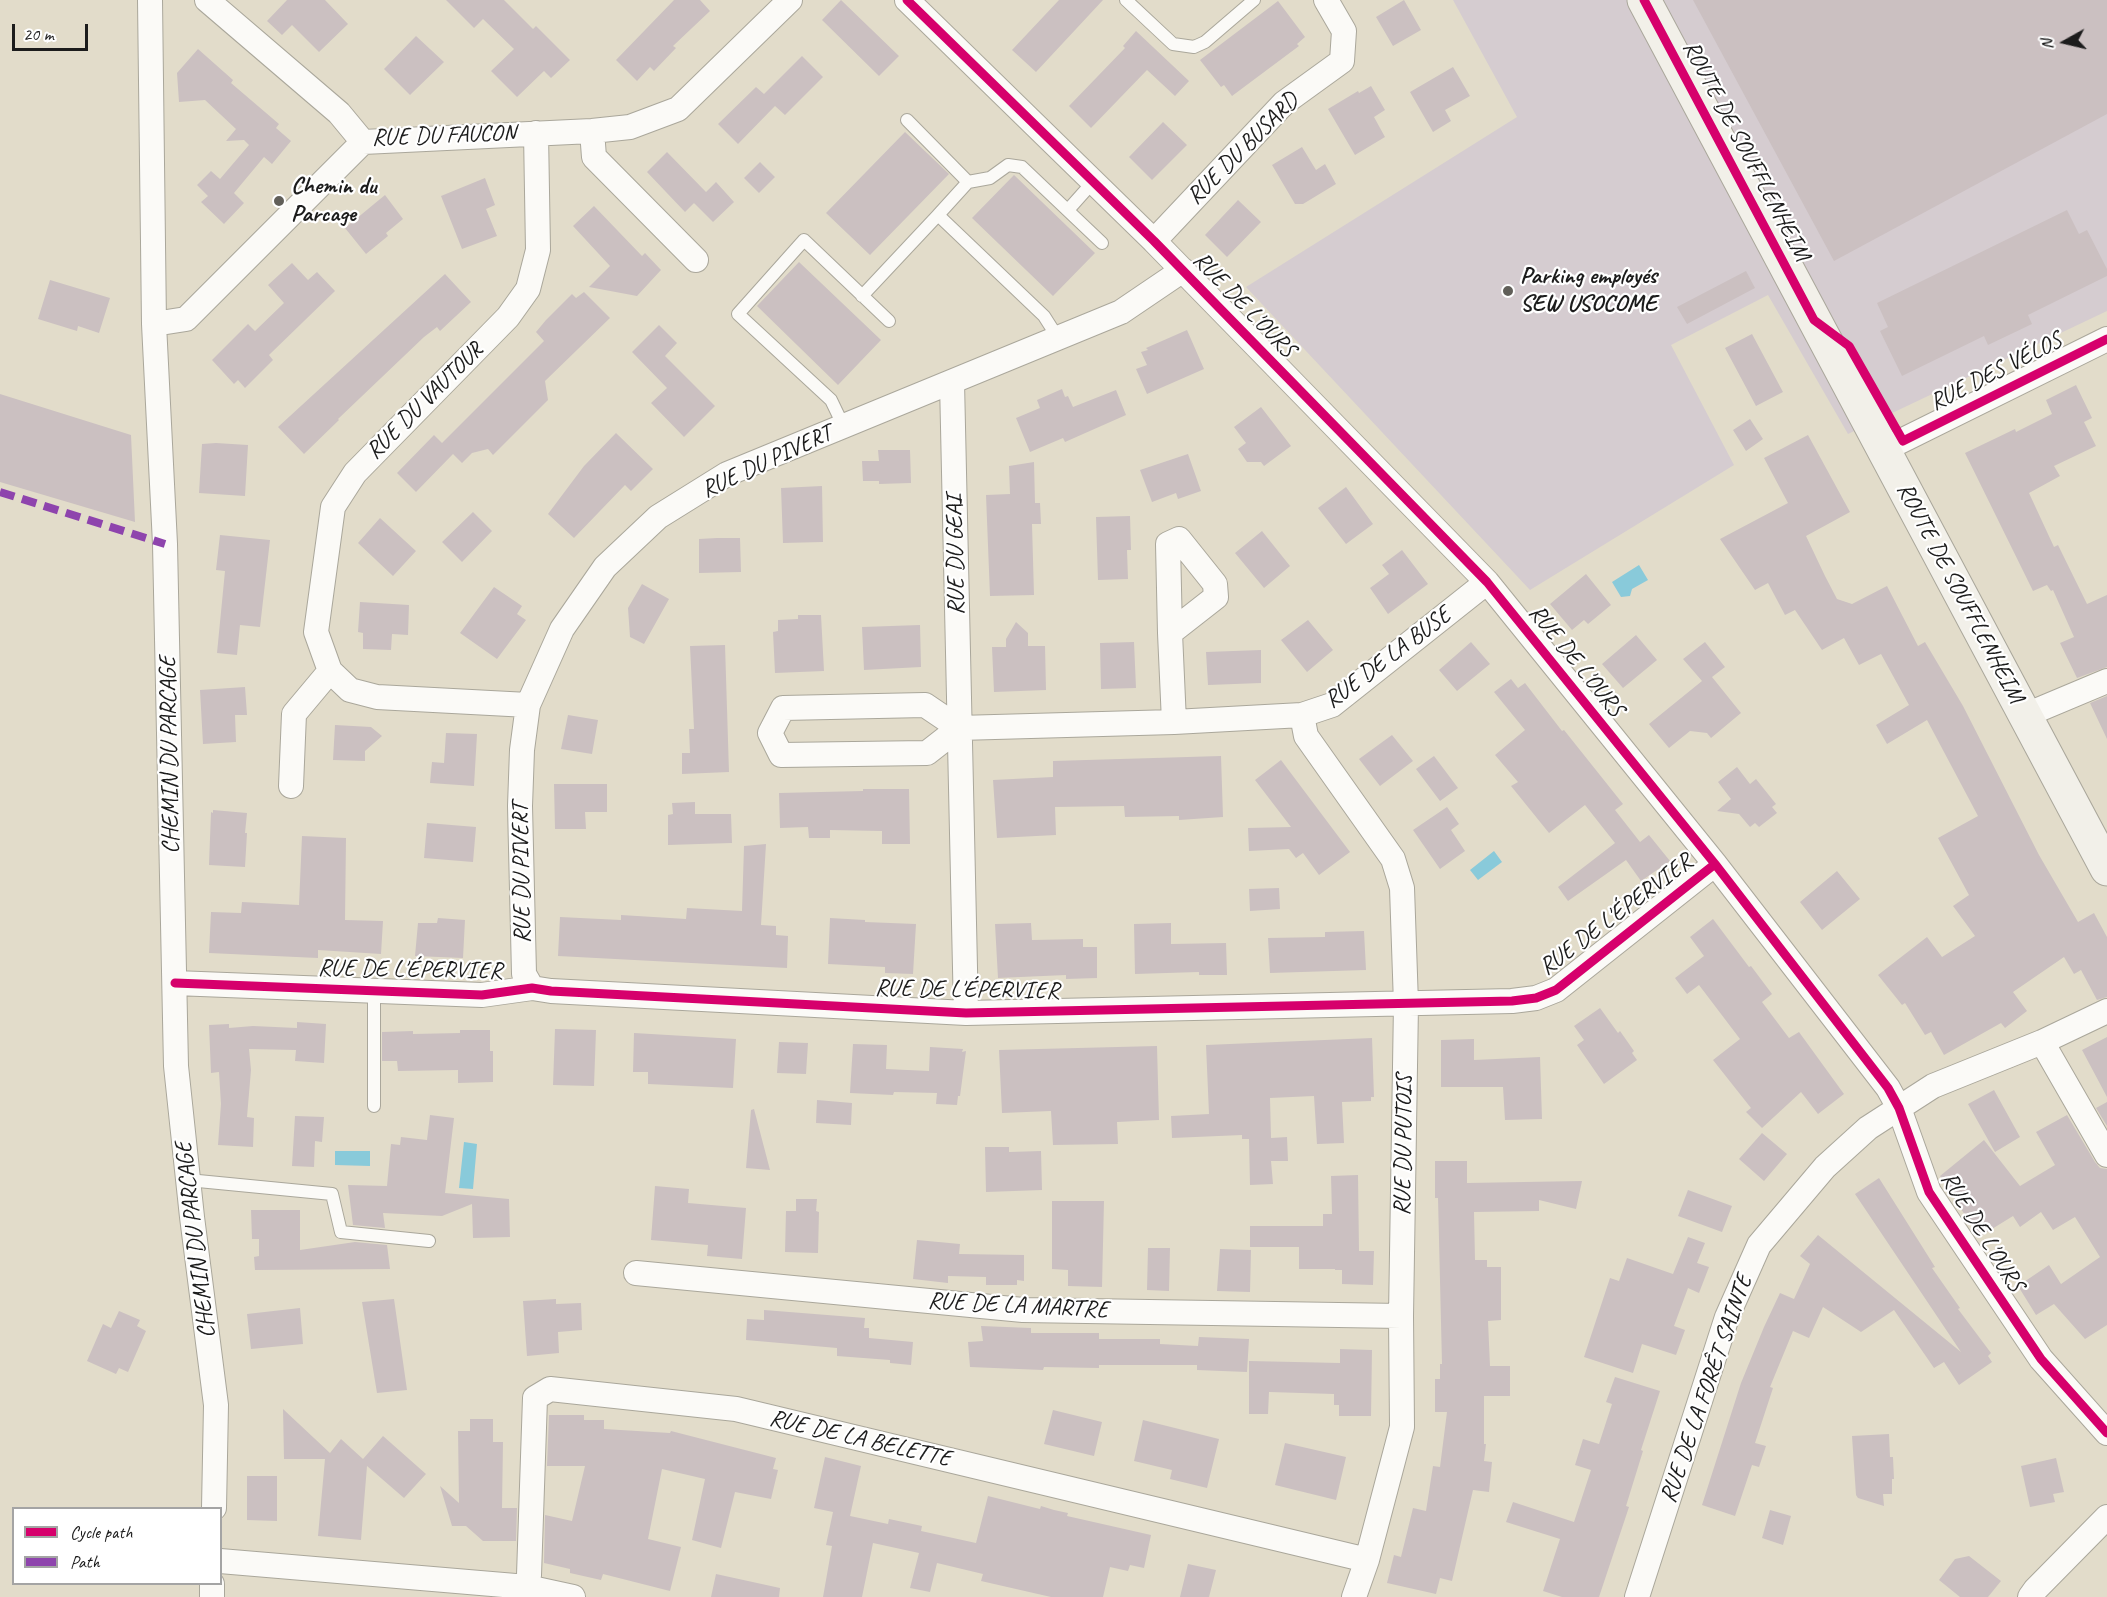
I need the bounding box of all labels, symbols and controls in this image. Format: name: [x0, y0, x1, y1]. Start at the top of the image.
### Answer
scale bar: [15, 12, 92, 50]
north arrow: [2035, 12, 2095, 72]
text: 20 m: [23, 23, 54, 45]
street label: ROUTE DE SOUFFLENHEIM: [1676, 36, 1816, 266]
text: N: [2037, 38, 2058, 51]
street label: RUE DU BUSARD: [1181, 87, 1305, 211]
street label: RUE DU FAUCON: [371, 119, 517, 153]
place label: Chemin du Parcage: [291, 173, 376, 229]
marker: Chemin du Parcage: [272, 194, 286, 208]
street label: RUE DE L'OURS: [1186, 246, 1302, 364]
place label: Parking employés SEW USOCOME: [1520, 263, 1657, 319]
marker: Parking employés SEW USOCOME: [1501, 284, 1515, 298]
street label: RUE DES VÉLOS: [1925, 326, 2067, 418]
street label: RUE DU VAUTOUR: [360, 336, 490, 466]
street label: RUE DU PIVERT: [697, 419, 837, 505]
street label: ROUTE DE SOUFFLENHEIM: [1890, 478, 2030, 708]
street label: RUE DU GEAI: [941, 495, 971, 615]
street label: RUE DE L'OURS: [1522, 599, 1630, 723]
street label: RUE DE LA BUSE: [1319, 601, 1457, 715]
street label: CHEMIN DU PARCAGE: [154, 656, 186, 854]
street label: RUE DU PIVERT: [506, 802, 538, 944]
street label: RUE DE L'ÉPERVIER: [1534, 848, 1698, 982]
street label: RUE DE L'ÉPERVIER: [318, 954, 502, 986]
street label: RUE DE L'ÉPERVIER: [875, 974, 1059, 1006]
street label: RUE DU PUTOIS: [1388, 1074, 1420, 1216]
street label: CHEMIN DU PARCAGE: [170, 1140, 222, 1340]
street label: RUE DE L'OURS: [1934, 1167, 2030, 1297]
street label: RUE DE LA FORÊT SAINTE: [1654, 1271, 1760, 1507]
street label: RUE DE LA MARTRE: [927, 1287, 1109, 1325]
street label: RUE DE LA BELETTE: [767, 1404, 953, 1474]
legend: [12, 1507, 222, 1585]
text: Cycle path: [70, 1521, 132, 1543]
text: Path: [70, 1551, 100, 1573]

